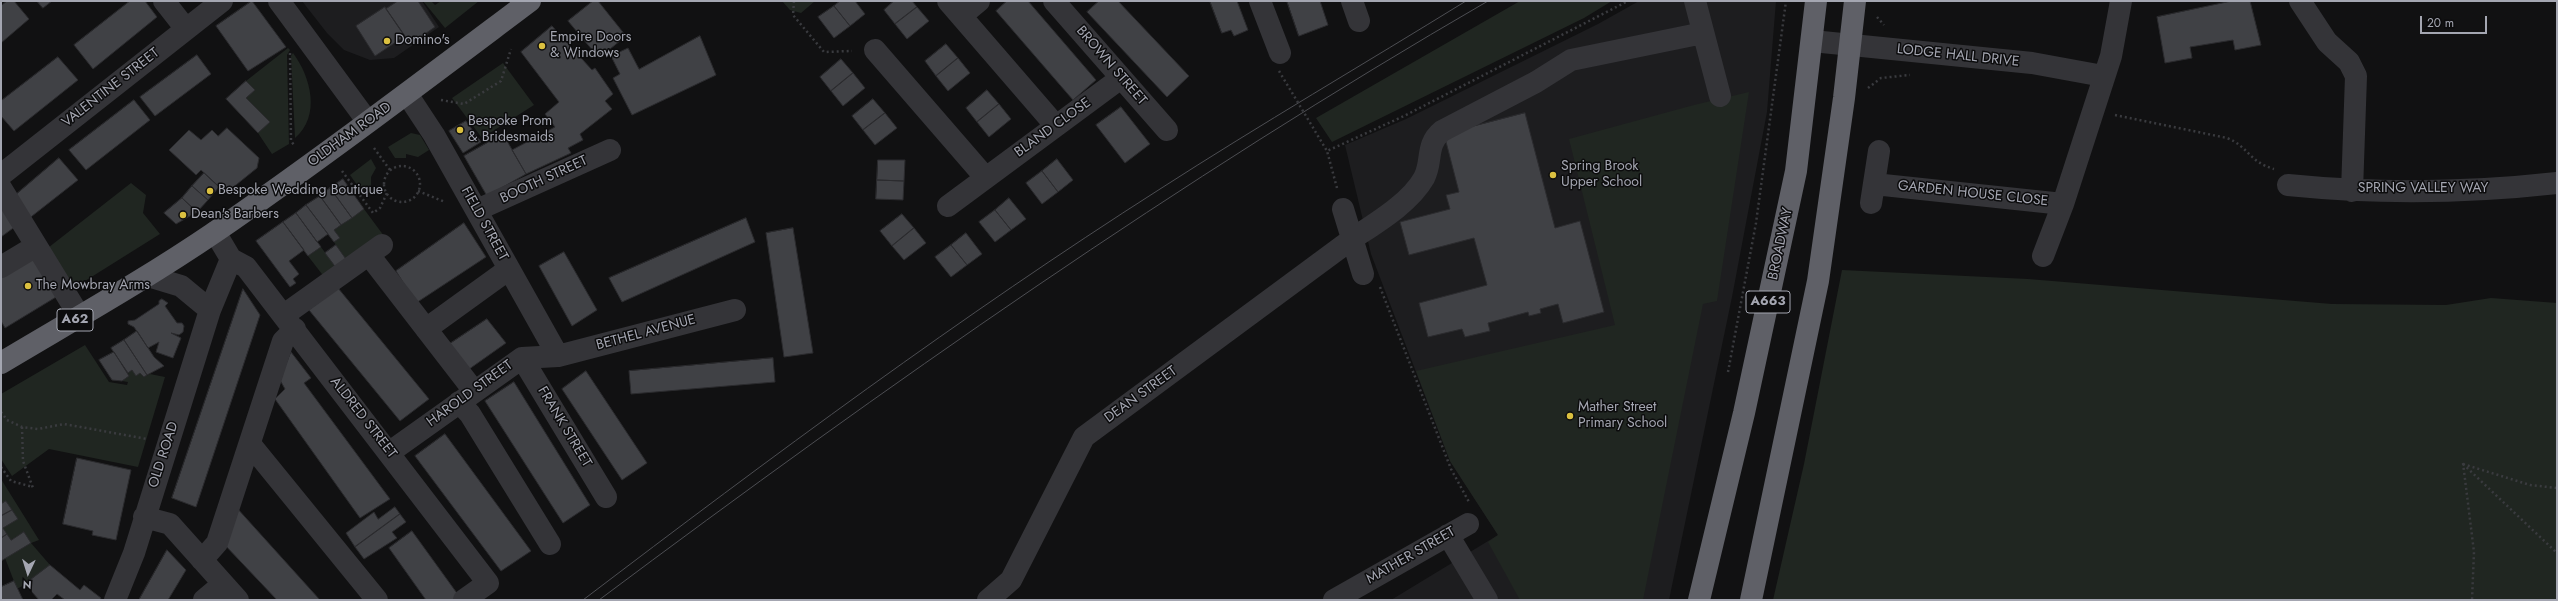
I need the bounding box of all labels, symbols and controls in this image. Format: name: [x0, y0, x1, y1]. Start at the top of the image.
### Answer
scale bar: [2422, 8, 2489, 34]
text: 20 m: [2427, 14, 2454, 32]
street label: BROWN STREET: [1072, 23, 1150, 109]
place label: Empire Doors & Windows: [550, 30, 631, 62]
place label: Domino's: [395, 33, 450, 49]
marker: Domino's: [382, 36, 392, 46]
marker: Empire Doors & Windows: [537, 41, 547, 51]
street label: LODGE HALL DRIVE: [1896, 41, 2020, 71]
street label: VALENTINE STREET: [59, 45, 163, 131]
street label: BLAND CLOSE: [1012, 95, 1094, 161]
street label: OLDHAM ROAD: [305, 99, 395, 171]
place label: Bespoke Prom & Bridesmaids: [468, 114, 554, 146]
marker: Bespoke Prom & Bridesmaids: [455, 125, 465, 135]
street label: BOOTH STREET: [498, 152, 590, 208]
place label: Spring Brook Upper School: [1561, 159, 1642, 192]
marker: Spring Brook Upper School: [1548, 170, 1558, 180]
street label: GARDEN HOUSE CLOSE: [1897, 178, 2049, 210]
street label: SPRING VALLEY WAY: [2358, 181, 2488, 197]
place label: Bespoke Wedding Boutique: [218, 183, 383, 199]
street label: FIELD STREET: [457, 184, 511, 264]
marker: Bespoke Wedding Boutique: [205, 186, 215, 196]
street label: BROADWAY: [1765, 206, 1797, 282]
place label: Dean's Barbers: [191, 207, 279, 223]
marker: Dean's Barbers: [178, 210, 188, 220]
place label: The Mowbray Arms: [36, 278, 150, 294]
marker: The Mowbray Arms: [23, 281, 33, 291]
road number: A663: [1746, 291, 1790, 313]
road number: A62: [57, 309, 93, 331]
street label: BETHEL AVENUE: [594, 312, 698, 354]
street label: HAROLD STREET: [424, 357, 516, 431]
street label: DEAN STREET: [1102, 363, 1180, 427]
street label: ALDRED STREET: [326, 374, 400, 462]
street label: FRANK STREET: [533, 384, 595, 470]
place label: Mather Street Primary School: [1578, 400, 1667, 432]
marker: Mather Street Primary School: [1565, 411, 1575, 421]
street label: OLD ROAD: [145, 420, 183, 490]
street label: MATHER STREET: [1364, 524, 1458, 588]
north arrow: [8, 553, 48, 593]
text: N: [22, 577, 32, 593]

